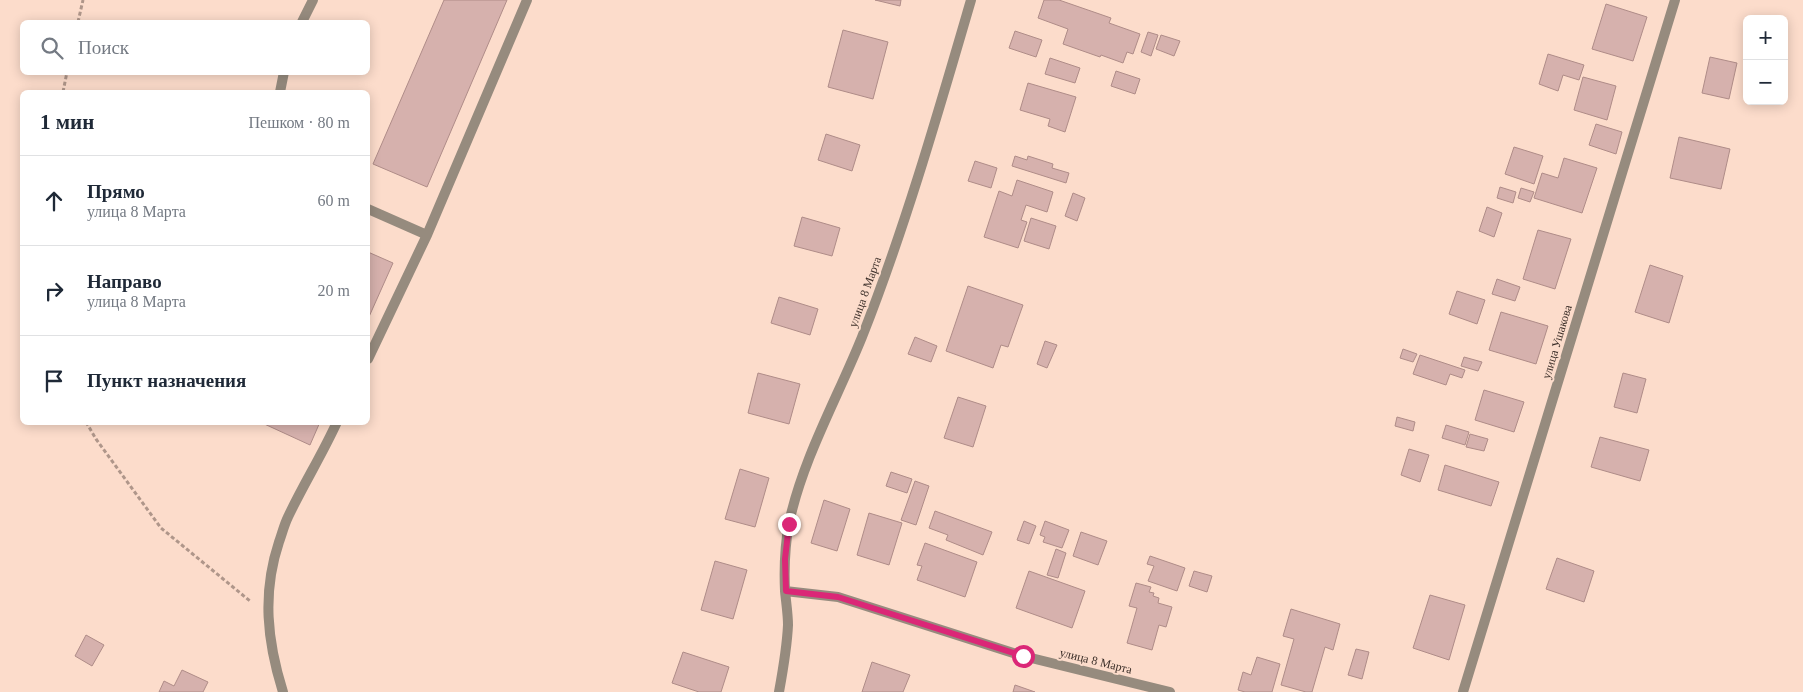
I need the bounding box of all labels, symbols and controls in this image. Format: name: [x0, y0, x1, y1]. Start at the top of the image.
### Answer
map controls: [1743, 15, 1788, 105]
button: +: [1743, 15, 1788, 60]
search box: [20, 20, 370, 75]
icon: search: [38, 34, 66, 62]
text: Поиск: [78, 37, 129, 58]
button: −: [1743, 60, 1788, 105]
text: 1 мин: [40, 110, 94, 134]
text: Пешком · 80 m: [248, 114, 350, 131]
text: Прямо: [87, 181, 145, 202]
icon: ahead: [40, 187, 68, 215]
text: 60 m: [318, 192, 350, 209]
text: улица 8 Марта: [87, 203, 186, 220]
street label: улица 8 Марта: [846, 254, 884, 329]
text: Направо: [87, 271, 162, 292]
icon: right: [40, 277, 68, 305]
text: 20 m: [318, 282, 350, 299]
text: улица 8 Марта: [87, 293, 186, 310]
street label: улица Ушакова: [1539, 303, 1575, 381]
icon: arrive: [40, 367, 68, 395]
text: Пункт назначения: [87, 370, 246, 391]
route end: [778, 513, 801, 536]
route start: [1012, 645, 1035, 668]
street label: улица 8 Марта: [1058, 645, 1134, 677]

